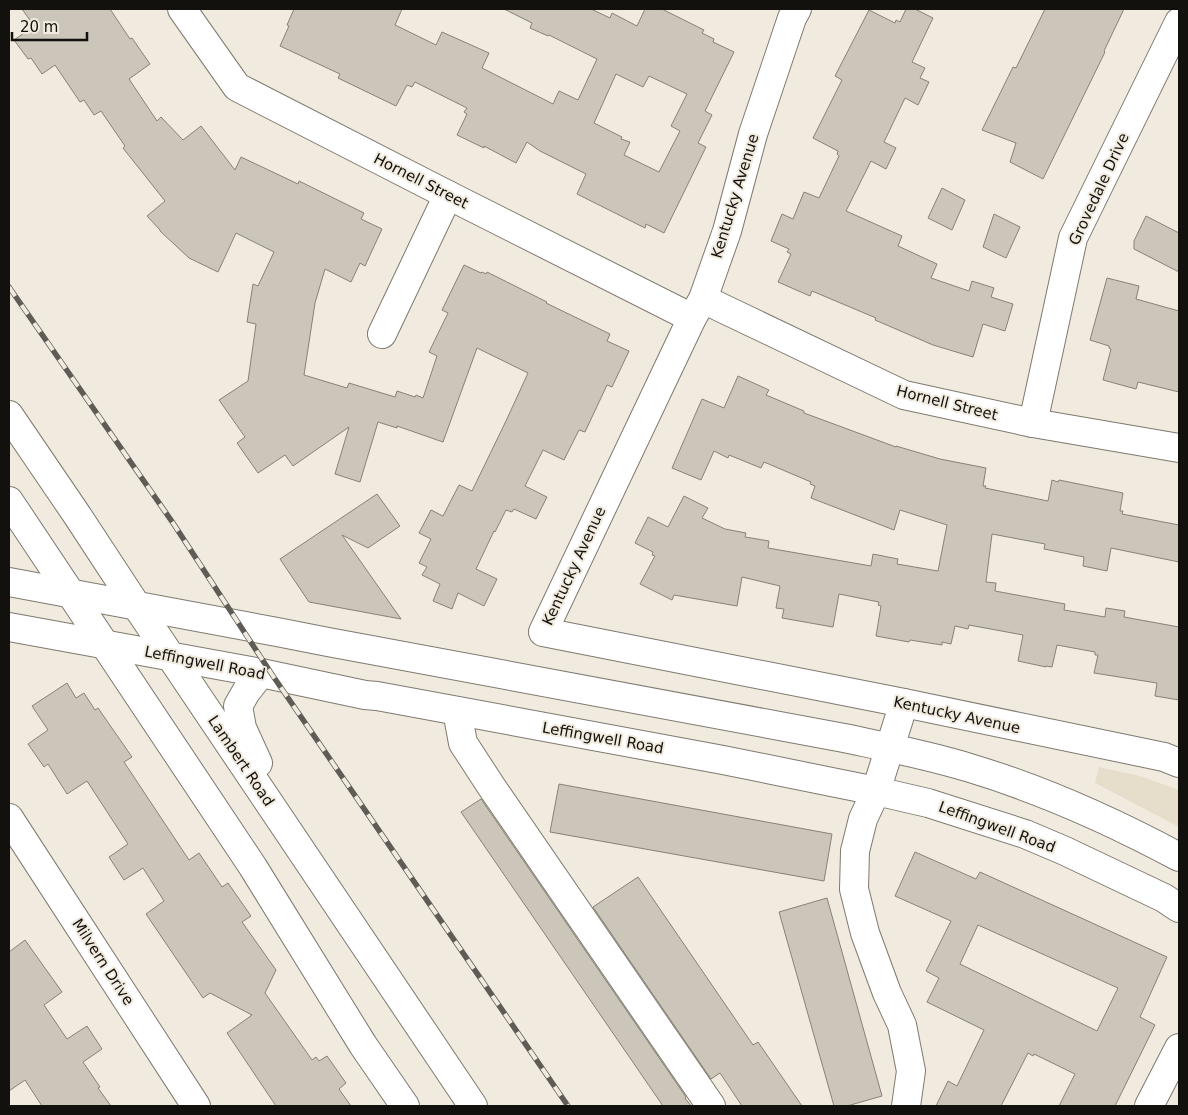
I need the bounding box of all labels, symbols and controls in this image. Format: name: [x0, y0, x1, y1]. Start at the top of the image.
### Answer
scale bar: [12, 10, 88, 42]
text: 20 m: [20, 18, 58, 36]
street label: Grovedale Drive: [1065, 130, 1133, 248]
street label: Kentucky Avenue: [708, 132, 762, 260]
street label: Hornell Street: [371, 149, 471, 213]
street label: Hornell Street: [894, 382, 1000, 424]
street label: Kentucky Avenue: [539, 504, 609, 628]
street label: Leffingwell Road: [143, 642, 267, 684]
street label: Kentucky Avenue: [892, 693, 1022, 737]
street label: Lambert Road: [204, 712, 278, 810]
street label: Leffingwell Road: [541, 718, 665, 758]
street label: Leffingwell Road: [936, 797, 1058, 857]
street label: Milvern Drive: [68, 915, 138, 1009]

